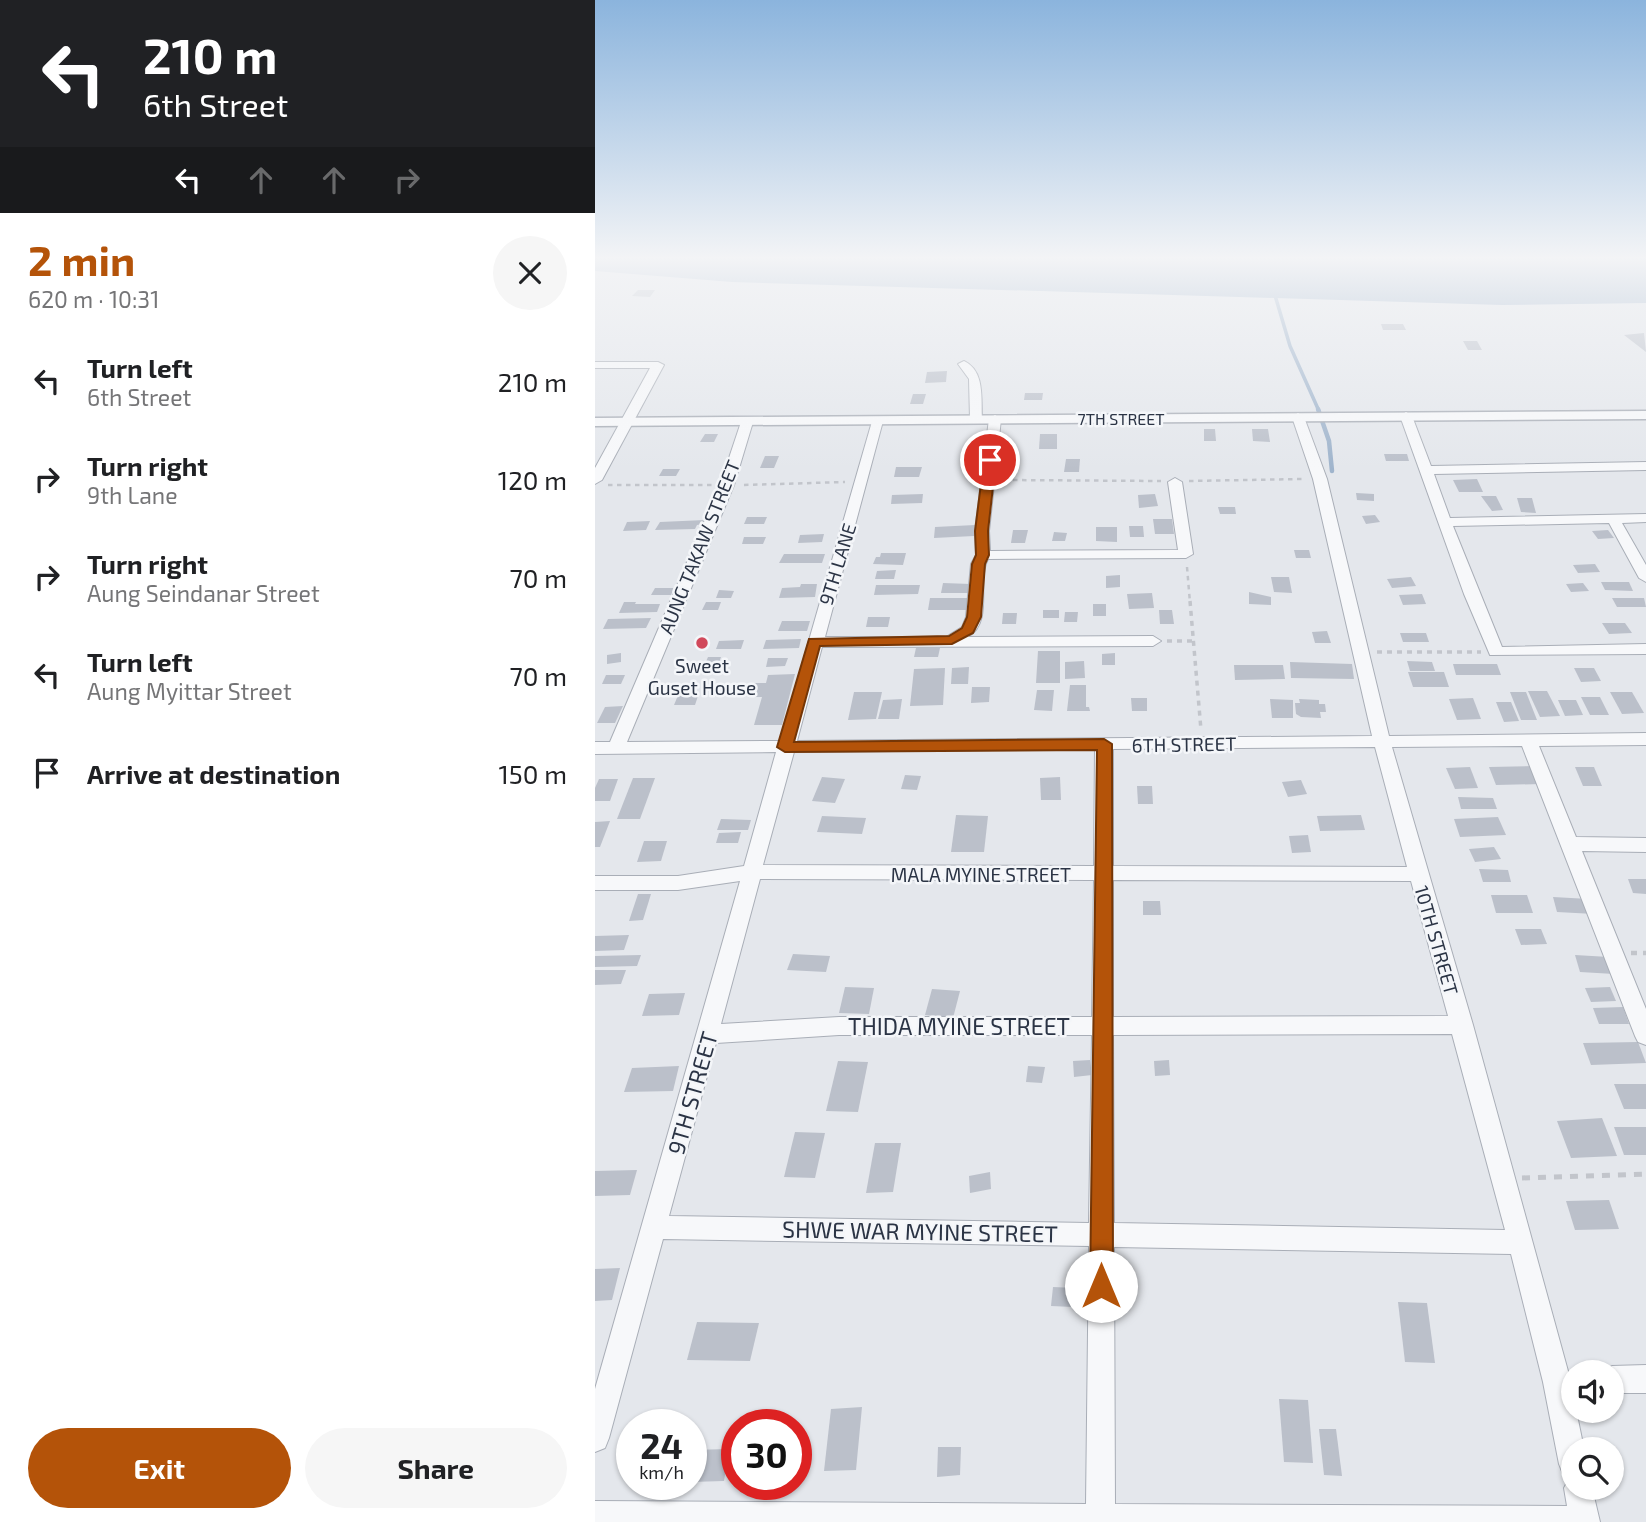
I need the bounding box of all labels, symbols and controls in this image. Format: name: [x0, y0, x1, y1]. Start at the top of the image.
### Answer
text: 210 m: [143, 25, 277, 84]
icon: left: [28, 28, 119, 119]
text: 6th Street: [143, 85, 288, 123]
icon: left: [169, 161, 207, 199]
icon: ahead: [242, 161, 280, 199]
icon: ahead: [315, 161, 353, 199]
icon: right: [388, 161, 426, 199]
text: 2 min: [28, 234, 135, 284]
button: close: [493, 236, 567, 310]
text: 620 m · 10:31: [28, 285, 159, 313]
text: Turn left: [87, 352, 193, 383]
icon: left: [28, 362, 66, 400]
text: 210 m: [498, 366, 567, 397]
text: 6th Street: [87, 383, 191, 411]
street label: 7TH STREET: [1077, 409, 1165, 428]
pin: [960, 430, 1020, 490]
icon: arrive: [971, 441, 1009, 479]
text: Turn right: [87, 450, 208, 481]
street label: AUNG TAKAW STREET: [654, 457, 744, 637]
icon: right: [28, 460, 66, 498]
text: 120 m: [498, 464, 567, 495]
text: 9th Lane: [87, 481, 178, 509]
street label: 9TH LANE: [814, 520, 860, 608]
text: Turn right: [87, 548, 208, 579]
icon: right: [28, 558, 66, 596]
text: 70 m: [509, 562, 567, 593]
text: Aung Seindanar Street: [87, 579, 320, 607]
marker: Sweet Guset House: [694, 635, 710, 651]
text: Turn left: [87, 646, 193, 677]
place label: Sweet Guset House: [648, 654, 756, 699]
icon: left: [28, 656, 66, 694]
text: 70 m: [509, 660, 567, 691]
text: Aung Myittar Street: [87, 677, 292, 705]
street label: 6TH STREET: [1132, 732, 1236, 756]
icon: arrive: [28, 754, 66, 792]
text: Arrive at destination: [87, 758, 340, 789]
text: 150 m: [498, 758, 567, 789]
street label: MALA MYINE STREET: [891, 863, 1071, 886]
street label: 10TH STREET: [1410, 883, 1464, 997]
street label: THIDA MYINE STREET: [848, 1012, 1070, 1040]
street label: 9TH STREET: [661, 1028, 723, 1158]
street label: SHWE WAR MYINE STREET: [782, 1215, 1058, 1247]
position arrow: [1064, 1249, 1138, 1323]
map controls: [1561, 1360, 1624, 1500]
button: sound: [1561, 1360, 1624, 1423]
speed limit sign: 30: [721, 1409, 812, 1500]
text: 24: [640, 1424, 683, 1466]
button: Exit: [28, 1428, 291, 1508]
button: Share: [305, 1428, 567, 1508]
button: search: [1561, 1437, 1624, 1500]
text: km/h: [639, 1461, 684, 1483]

